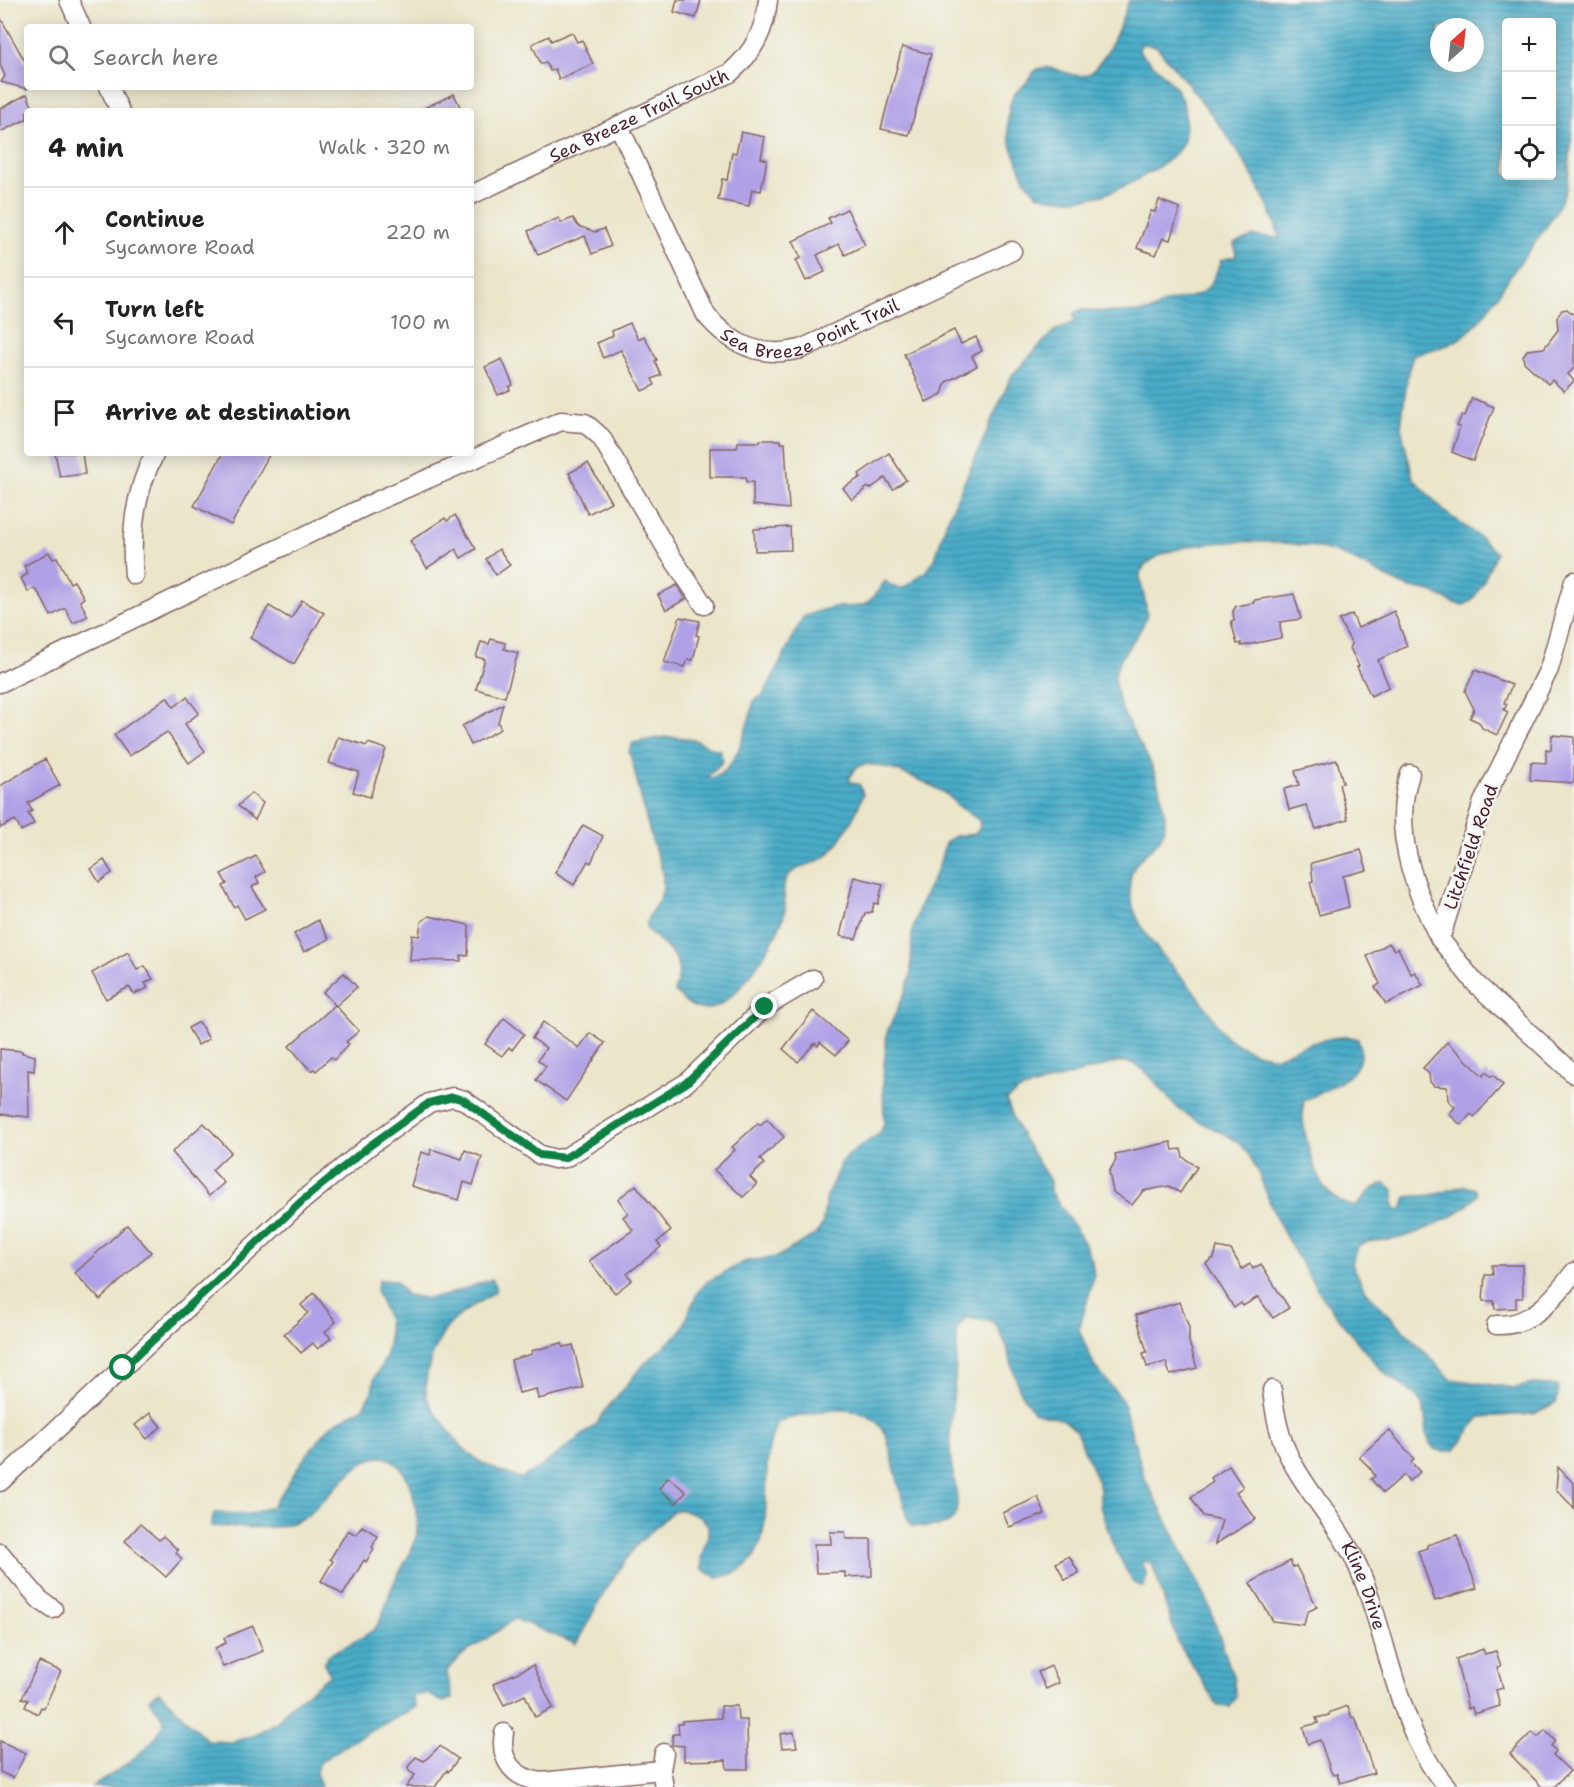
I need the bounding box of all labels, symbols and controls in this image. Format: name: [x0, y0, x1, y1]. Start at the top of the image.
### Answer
north arrow: [1430, 18, 1484, 72]
map controls: [1502, 18, 1556, 180]
button: +: [1502, 18, 1556, 72]
search box: [24, 24, 474, 90]
icon: search: [45, 41, 78, 74]
text: Search here: [93, 43, 219, 72]
street label: Sea Breeze Trail South: [545, 63, 733, 168]
button: −: [1502, 72, 1556, 126]
button: locate: [1502, 126, 1556, 180]
text: 4 min: [48, 130, 124, 165]
text: Walk · 320 m: [318, 134, 450, 160]
text: Continue: [105, 205, 205, 234]
icon: ahead: [48, 216, 81, 249]
text: 220 m: [386, 219, 450, 245]
text: Sycamore Road: [105, 234, 255, 260]
street label: Sea Breeze Point Trail: [715, 293, 904, 364]
text: Turn left: [105, 295, 204, 324]
icon: left: [48, 306, 81, 339]
text: 100 m: [390, 309, 450, 335]
text: Sycamore Road: [105, 324, 255, 350]
icon: arrive: [48, 396, 81, 429]
text: Arrive at destination: [105, 398, 351, 427]
street label: Litchfield Road: [1438, 781, 1504, 913]
route end: [751, 993, 777, 1019]
route start: [109, 1354, 135, 1380]
street label: Kline Drive: [1335, 1537, 1391, 1633]

